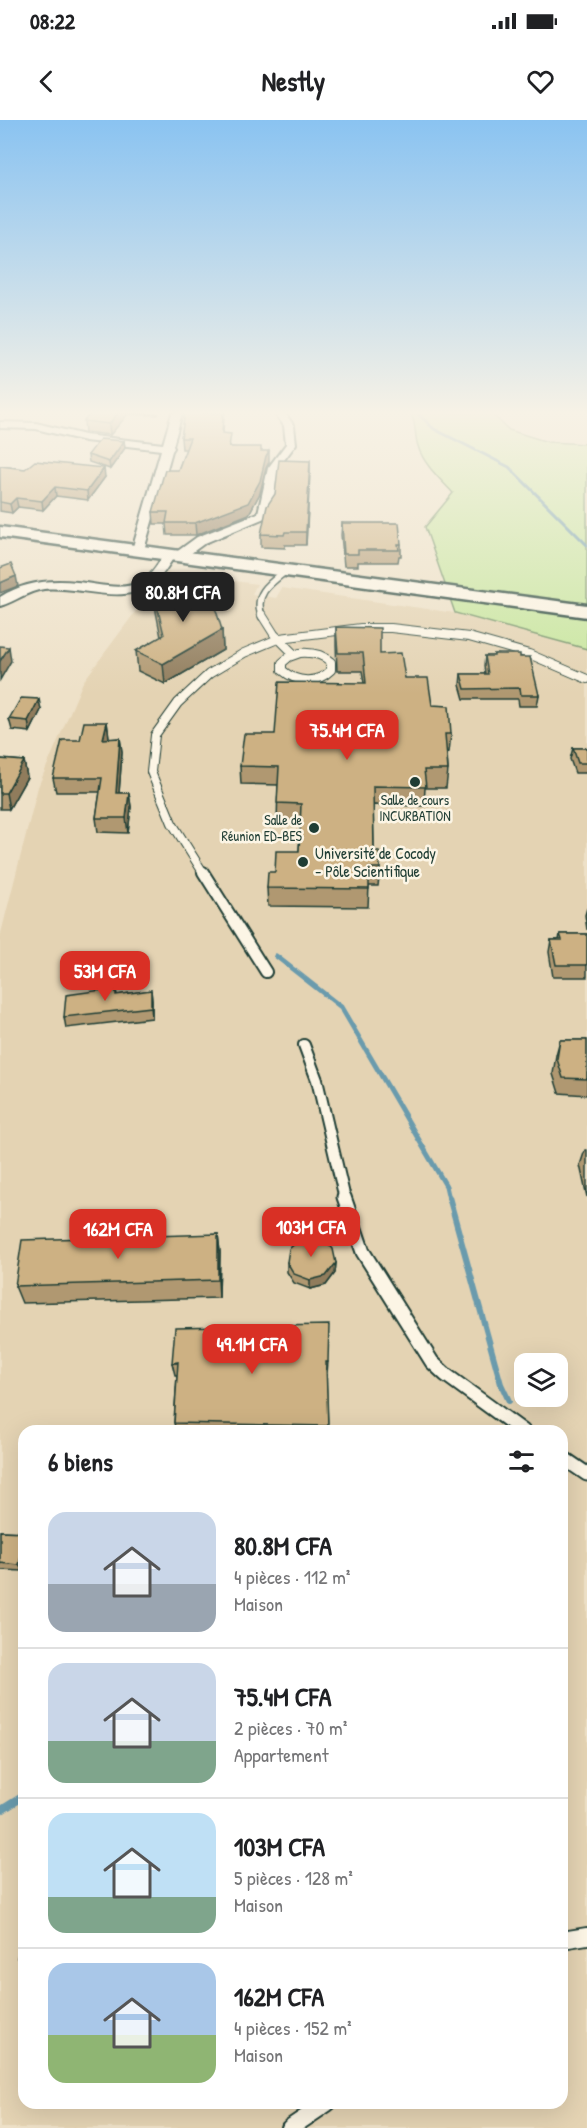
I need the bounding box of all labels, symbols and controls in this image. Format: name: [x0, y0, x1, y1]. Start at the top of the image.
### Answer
text: 08:22: [30, 6, 75, 36]
text: Nestly: [262, 63, 325, 99]
icon: back: [30, 65, 63, 98]
icon: heart: [524, 65, 557, 98]
pin: 80.8M CFA: [114, 572, 252, 623]
text: 80.8M CFA: [145, 578, 221, 605]
pin: 75.4M CFA: [278, 710, 416, 761]
text: 75.4M CFA: [310, 716, 384, 743]
marker: Salle de cours INCURBATION: [408, 775, 422, 789]
place label: Salle de cours INCURBATION: [379, 790, 451, 825]
place label: Salle de Réunion ED-BES: [222, 810, 303, 845]
marker: Salle de Réunion ED-BES: [307, 821, 321, 835]
place label: Université de Cocody - Pôle Scientifique: [315, 842, 436, 882]
marker: Université de Cocody - Pôle Scientifique: [296, 855, 310, 869]
pin: 53M CFA: [50, 951, 160, 1002]
text: 53M CFA: [74, 957, 136, 984]
pin: 103M CFA: [249, 1207, 373, 1258]
pin: 162M CFA: [56, 1209, 180, 1260]
text: 103M CFA: [276, 1213, 346, 1240]
text: 162M CFA: [83, 1215, 153, 1242]
pin: 49.1M CFA: [183, 1324, 321, 1375]
text: 49.1M CFA: [216, 1330, 288, 1357]
map controls: [514, 1353, 568, 1407]
button: layers: [514, 1353, 568, 1407]
text: 6 biens: [48, 1444, 113, 1479]
icon: filters: [505, 1445, 538, 1478]
text: 80.8M CFA: [234, 1528, 332, 1563]
icon: home: [96, 1536, 168, 1608]
text: 4 pièces · 112 m²: [234, 1563, 350, 1590]
text: Maison: [234, 1590, 283, 1617]
text: 75.4M CFA: [234, 1679, 331, 1714]
icon: home: [96, 1687, 168, 1759]
text: 2 pièces · 70 m²: [234, 1714, 347, 1741]
text: Appartement: [234, 1741, 329, 1768]
text: 103M CFA: [234, 1829, 325, 1864]
icon: home: [96, 1837, 168, 1909]
text: 5 pièces · 128 m²: [234, 1864, 353, 1891]
text: Maison: [234, 1891, 283, 1918]
text: 162M CFA: [234, 1979, 324, 2014]
icon: home: [96, 1987, 168, 2059]
text: 4 pièces · 152 m²: [234, 2014, 352, 2041]
text: Maison: [234, 2041, 283, 2068]

